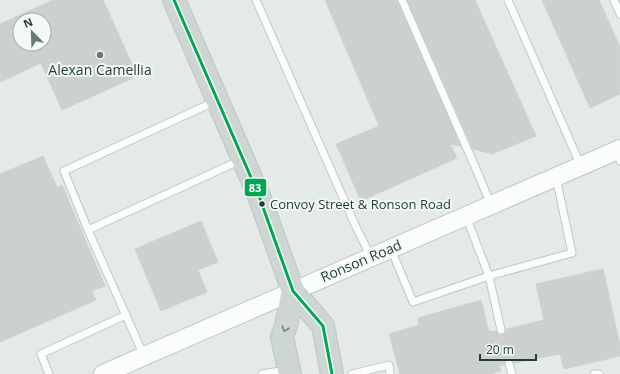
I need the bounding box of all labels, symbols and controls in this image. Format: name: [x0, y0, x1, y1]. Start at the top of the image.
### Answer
north arrow: [12, 12, 52, 52]
text: N: [21, 14, 35, 31]
marker: Alexan Camellia: [95, 50, 105, 60]
place label: Alexan Camellia: [48, 60, 152, 79]
line badge: 83: [244, 178, 267, 197]
text: 83: [249, 180, 261, 195]
place label: Convoy Street & Ronson Road: [270, 195, 451, 213]
marker: Convoy Street & Ronson Road: [257, 199, 267, 209]
street label: Ronson Road: [317, 235, 404, 286]
one-way arrow: [281, 325, 289, 332]
scale bar: [480, 336, 536, 362]
text: 20 m: [486, 341, 514, 358]

